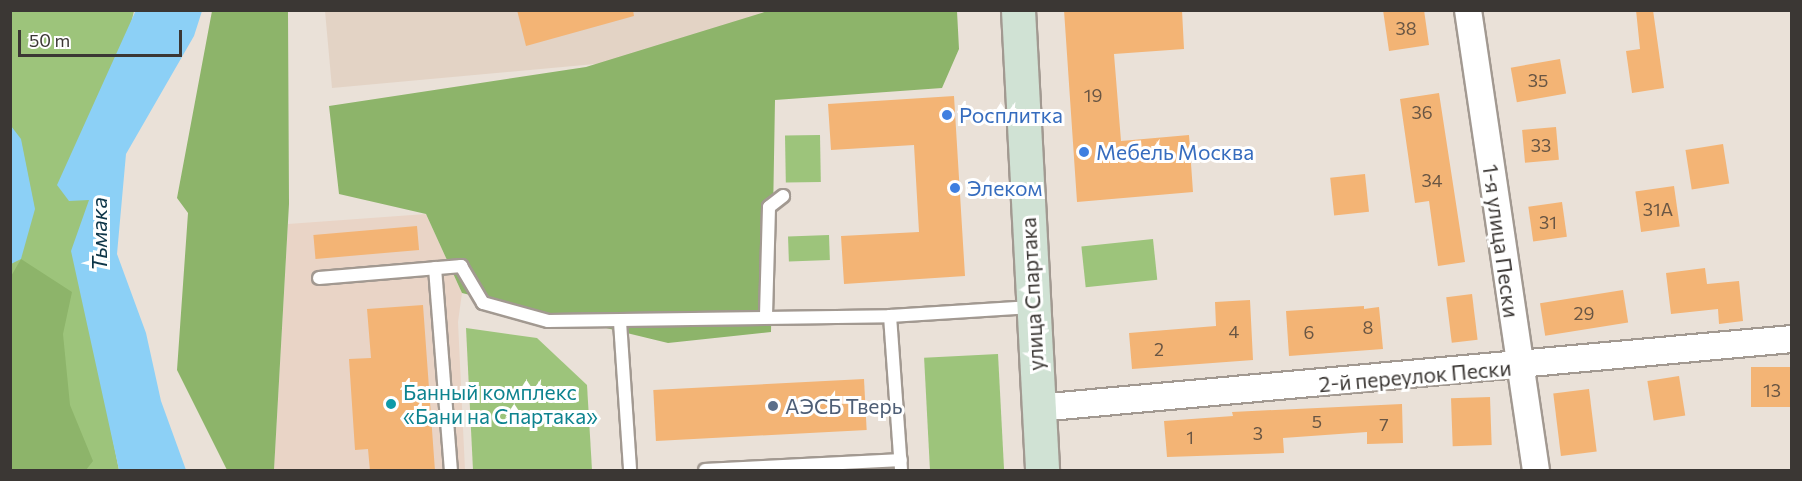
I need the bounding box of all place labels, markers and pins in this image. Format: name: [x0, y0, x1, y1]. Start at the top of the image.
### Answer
place label: Росплитка: [959, 102, 1063, 128]
marker: Росплитка: [940, 108, 954, 122]
place label: Мебель Москва: [1096, 139, 1254, 165]
marker: Мебель Москва: [1077, 145, 1091, 159]
place label: Элеком: [967, 175, 1043, 201]
marker: Элеком: [948, 181, 962, 195]
place label: Банный комплекс «Бани на Спартака»: [403, 379, 598, 429]
place label: АЭСБ Тверь: [785, 393, 902, 419]
marker: Банный комплекс «Бани на Спартака»: [384, 397, 398, 411]
marker: АЭСБ Тверь: [766, 399, 780, 413]

